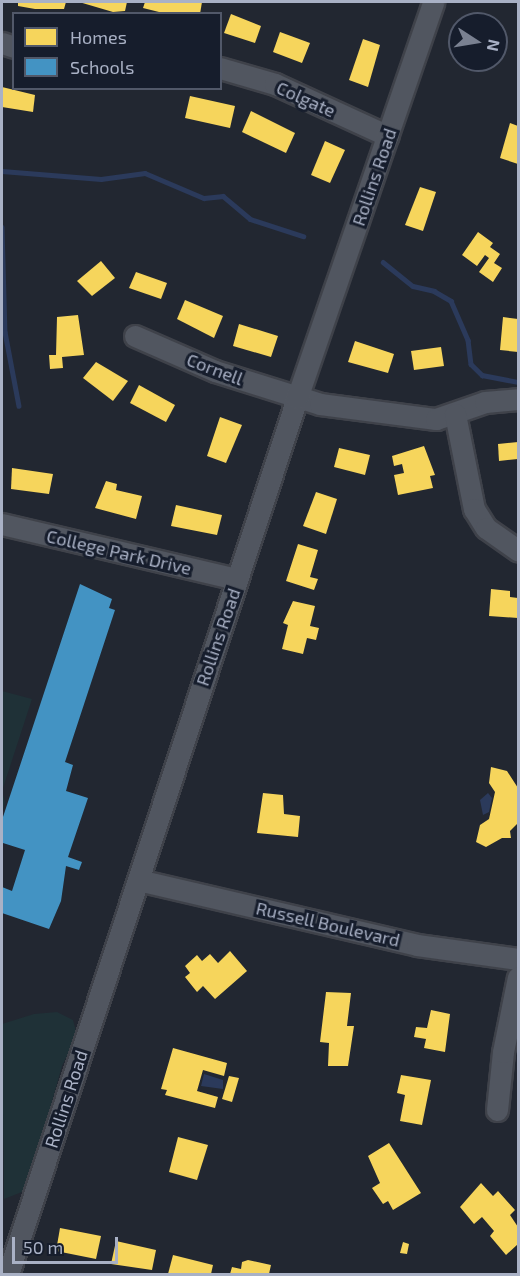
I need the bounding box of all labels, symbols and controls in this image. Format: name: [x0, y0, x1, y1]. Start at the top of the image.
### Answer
legend: [12, 12, 222, 90]
north arrow: [448, 12, 508, 72]
text: Homes: [70, 26, 127, 48]
text: N: [484, 38, 505, 53]
text: Schools: [70, 56, 134, 78]
street label: Colgate: [273, 76, 339, 122]
street label: Rollins Road: [347, 126, 401, 228]
street label: Cornell: [184, 348, 246, 390]
street label: College Park Drive: [44, 525, 194, 579]
street label: Rollins Road: [191, 586, 245, 688]
street label: Russell Boulevard: [254, 897, 402, 951]
street label: Rollins Road: [40, 1047, 92, 1151]
scale bar: [15, 1225, 122, 1263]
text: 50 m: [23, 1236, 63, 1258]

